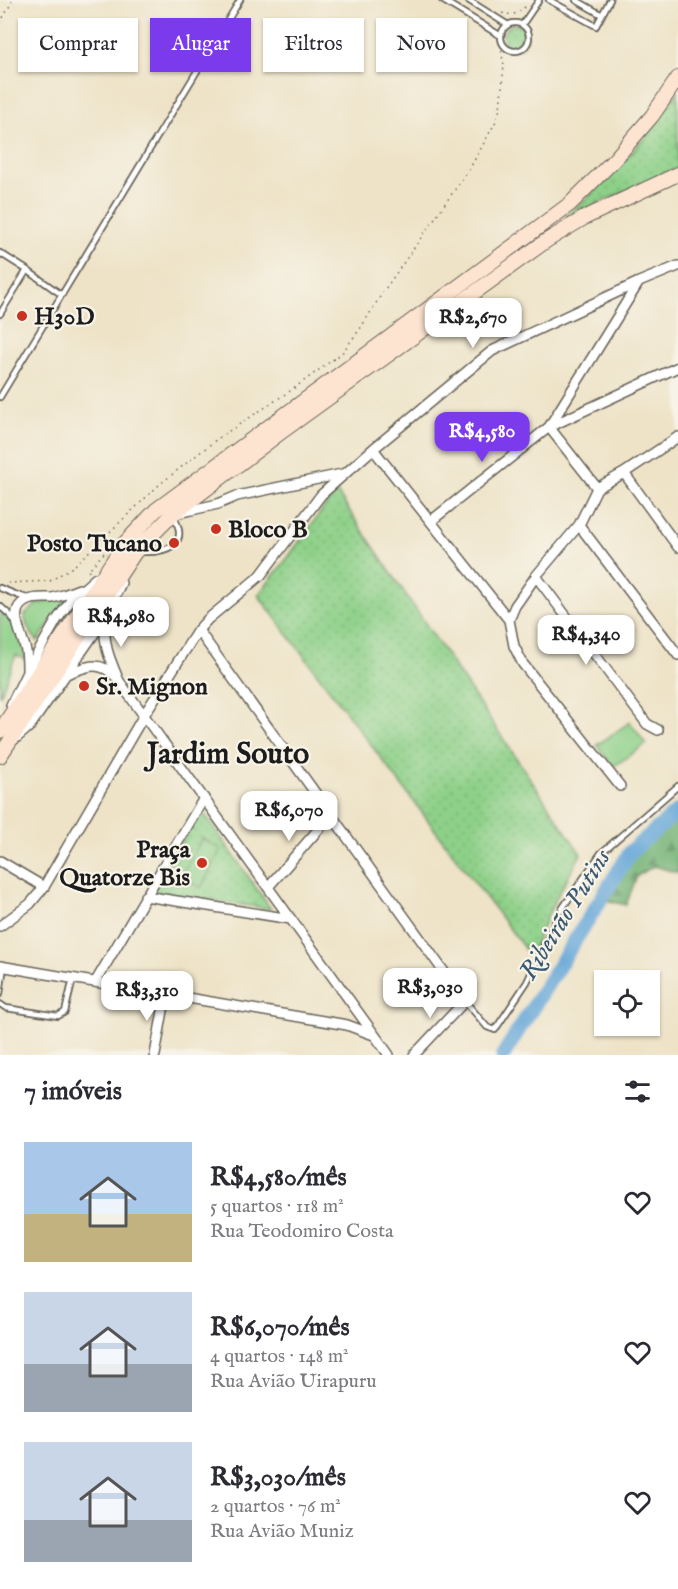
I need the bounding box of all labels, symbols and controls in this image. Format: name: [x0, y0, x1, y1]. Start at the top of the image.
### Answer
chip: Comprar: [18, 18, 138, 72]
chip: Alugar: [150, 18, 251, 72]
chip: Filtros: [263, 18, 364, 72]
chip: Novo: [376, 18, 467, 72]
pin: R$2,670: [418, 298, 528, 349]
place label: H30D: [34, 302, 95, 333]
text: R$2,670: [439, 305, 507, 330]
marker: H30D: [15, 309, 29, 323]
pin: R$4,580: [427, 412, 537, 463]
text: R$4,580: [449, 419, 515, 444]
place label: Bloco B: [228, 515, 308, 546]
marker: Bloco B: [209, 522, 223, 536]
place label: Posto Tucano: [27, 529, 162, 560]
marker: Posto Tucano: [167, 536, 181, 550]
pin: R$4,980: [66, 597, 176, 648]
text: R$4,980: [87, 604, 155, 629]
pin: R$4,340: [531, 615, 641, 666]
text: R$4,340: [552, 622, 620, 647]
place label: Sr. Mignon: [96, 672, 208, 703]
marker: Sr. Mignon: [77, 679, 91, 693]
district label: Jardim Souto: [143, 736, 309, 774]
pin: R$6,070: [234, 791, 344, 842]
text: R$6,070: [255, 798, 323, 823]
place label: Praça Quatorze Bis: [60, 835, 191, 894]
water label: Ribeirão Putins: [512, 843, 619, 986]
marker: Praça Quatorze Bis: [195, 856, 209, 870]
pin: R$3,030: [375, 968, 485, 1019]
map controls: [594, 970, 660, 1036]
button: locate: [594, 970, 660, 1036]
pin: R$3,310: [92, 971, 202, 1022]
text: R$3,030: [397, 975, 463, 1000]
text: R$3,310: [115, 978, 179, 1003]
text: 7 imóveis: [24, 1075, 122, 1108]
icon: filters: [621, 1075, 654, 1108]
text: R$4,580/mês: [210, 1161, 347, 1194]
icon: home: [72, 1166, 144, 1238]
icon: heart: [621, 1186, 654, 1219]
text: 5 quartos · 118 m²: [210, 1194, 344, 1219]
text: Rua Teodomiro Costa: [210, 1219, 394, 1244]
text: R$6,070/mês: [210, 1311, 350, 1344]
icon: home: [72, 1316, 144, 1388]
icon: heart: [621, 1336, 654, 1369]
text: 4 quartos · 148 m²: [210, 1344, 349, 1369]
text: Rua Avião Uirapuru: [210, 1369, 377, 1394]
text: R$3,030/mês: [210, 1461, 346, 1494]
icon: home: [72, 1466, 144, 1538]
icon: heart: [621, 1486, 654, 1519]
text: 2 quartos · 76 m²: [210, 1494, 341, 1519]
text: Rua Avião Muniz: [210, 1519, 354, 1544]

